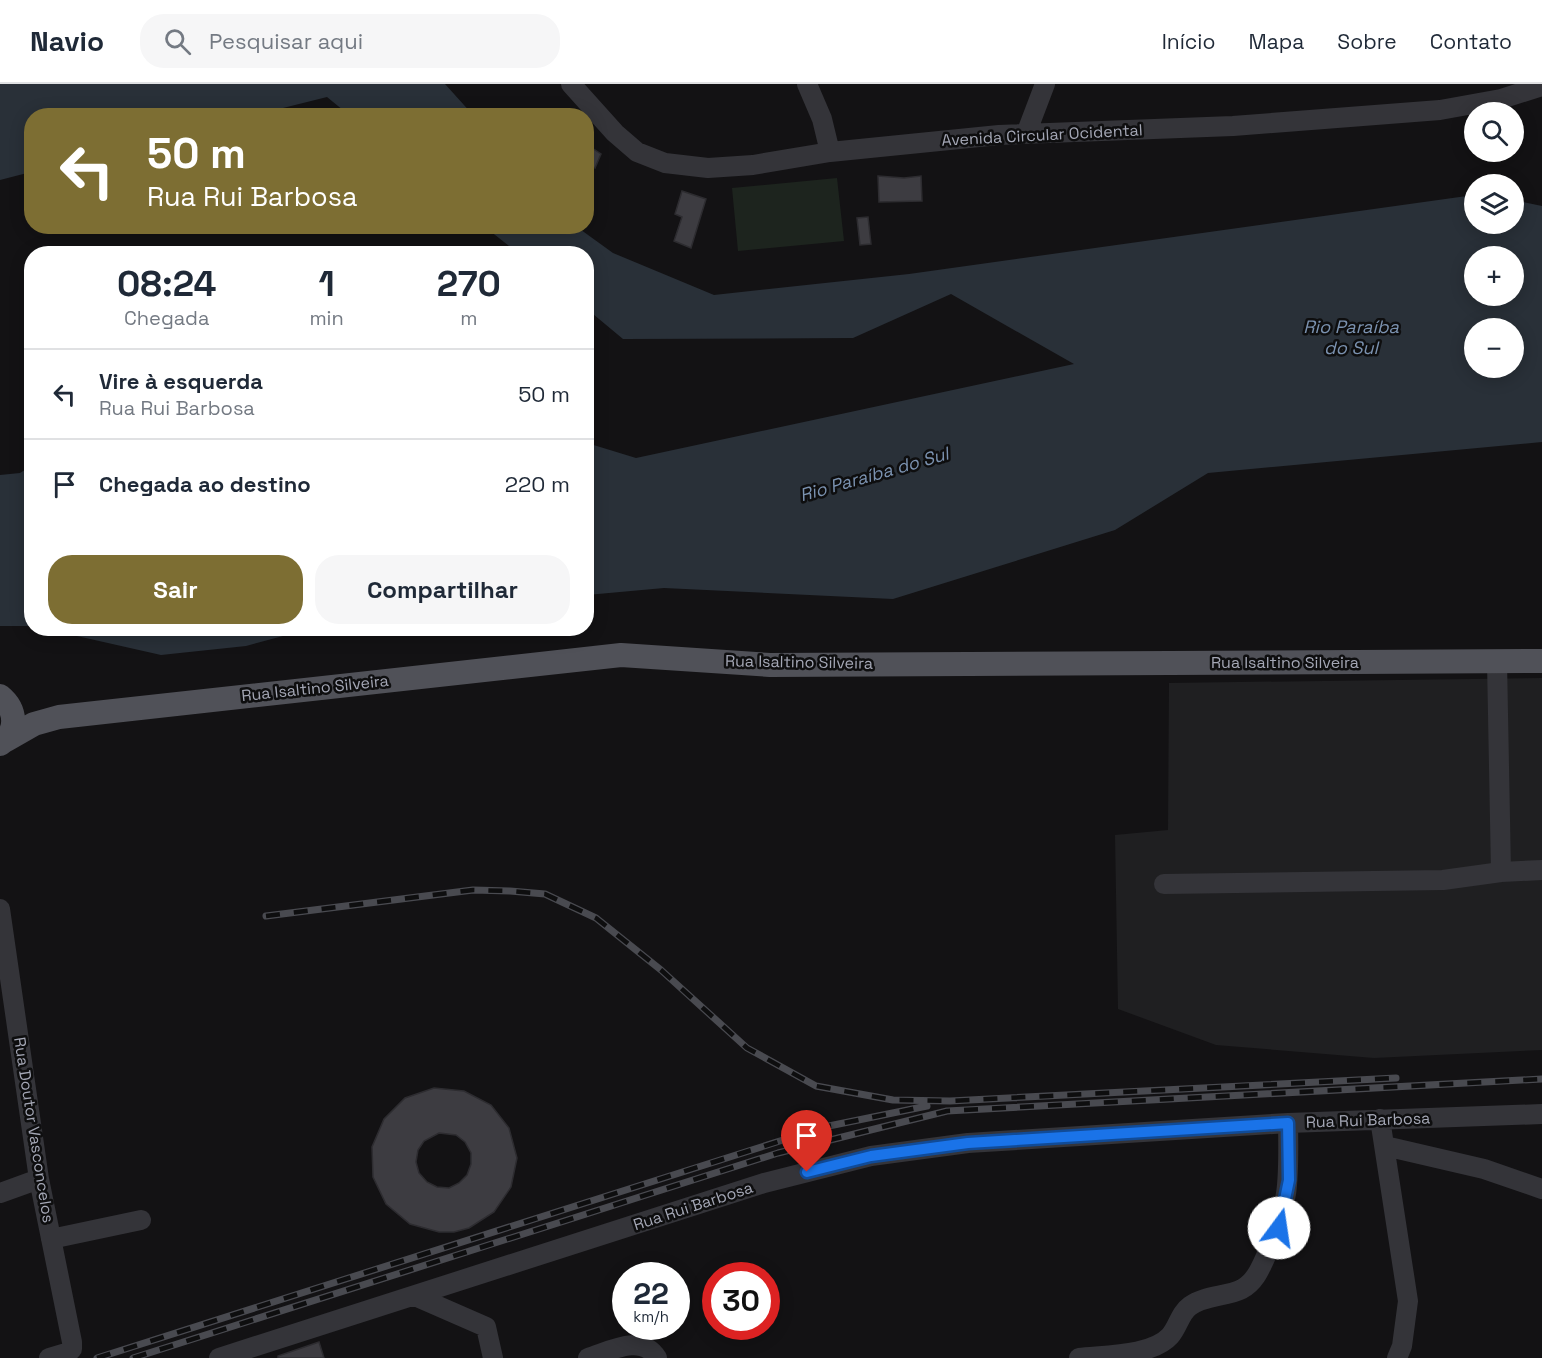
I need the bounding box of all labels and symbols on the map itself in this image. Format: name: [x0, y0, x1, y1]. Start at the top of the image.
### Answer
street label: Avenida Circular Ocidental: [941, 119, 1143, 151]
water label: Rio Paraíba do Sul: [1303, 315, 1399, 359]
water label: Rio Paraíba do Sul: [797, 441, 954, 506]
street label: Rua Isaltino Silveira: [725, 650, 873, 674]
street label: Rua Isaltino Silveira: [1211, 652, 1359, 673]
street label: Rua Isaltino Silveira: [240, 670, 390, 706]
street label: Rua Doutor Vasconcelos: [9, 1036, 59, 1224]
street label: Rua Rui Barbosa: [1305, 1107, 1431, 1133]
pin: [781, 1110, 832, 1172]
street label: Rua Rui Barbosa: [630, 1177, 756, 1235]
position arrow: [1247, 1196, 1311, 1260]
speed limit sign: 30: [702, 1262, 780, 1340]

